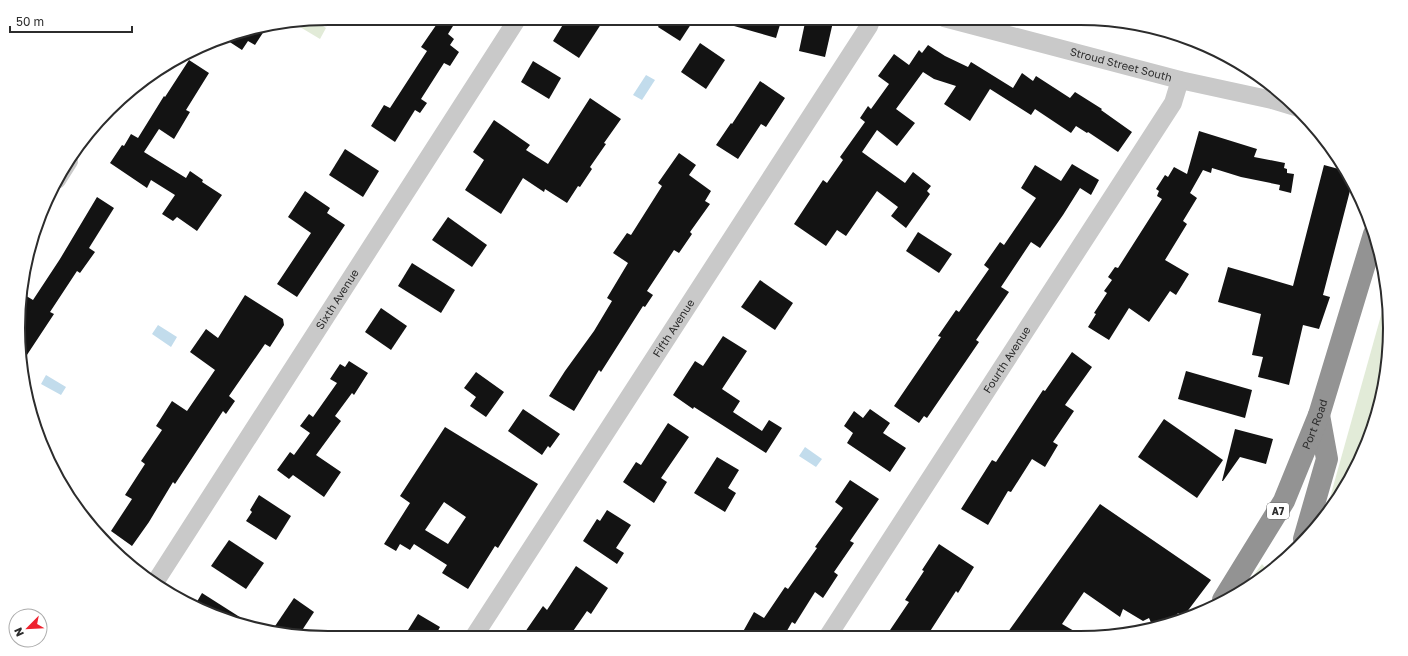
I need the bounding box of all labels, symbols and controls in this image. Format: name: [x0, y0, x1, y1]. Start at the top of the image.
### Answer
scale bar: [10, 8, 132, 34]
text: 50 m: [16, 14, 44, 29]
street label: Stroud Street South: [1069, 44, 1174, 84]
street label: Sixth Avenue: [313, 266, 361, 332]
street label: Fifth Avenue: [650, 297, 697, 359]
street label: Fourth Avenue: [980, 324, 1033, 395]
street label: Port Road: [1299, 398, 1329, 451]
road number: A7: [1267, 503, 1289, 519]
north arrow: [8, 608, 48, 648]
text: N: [11, 626, 26, 639]

